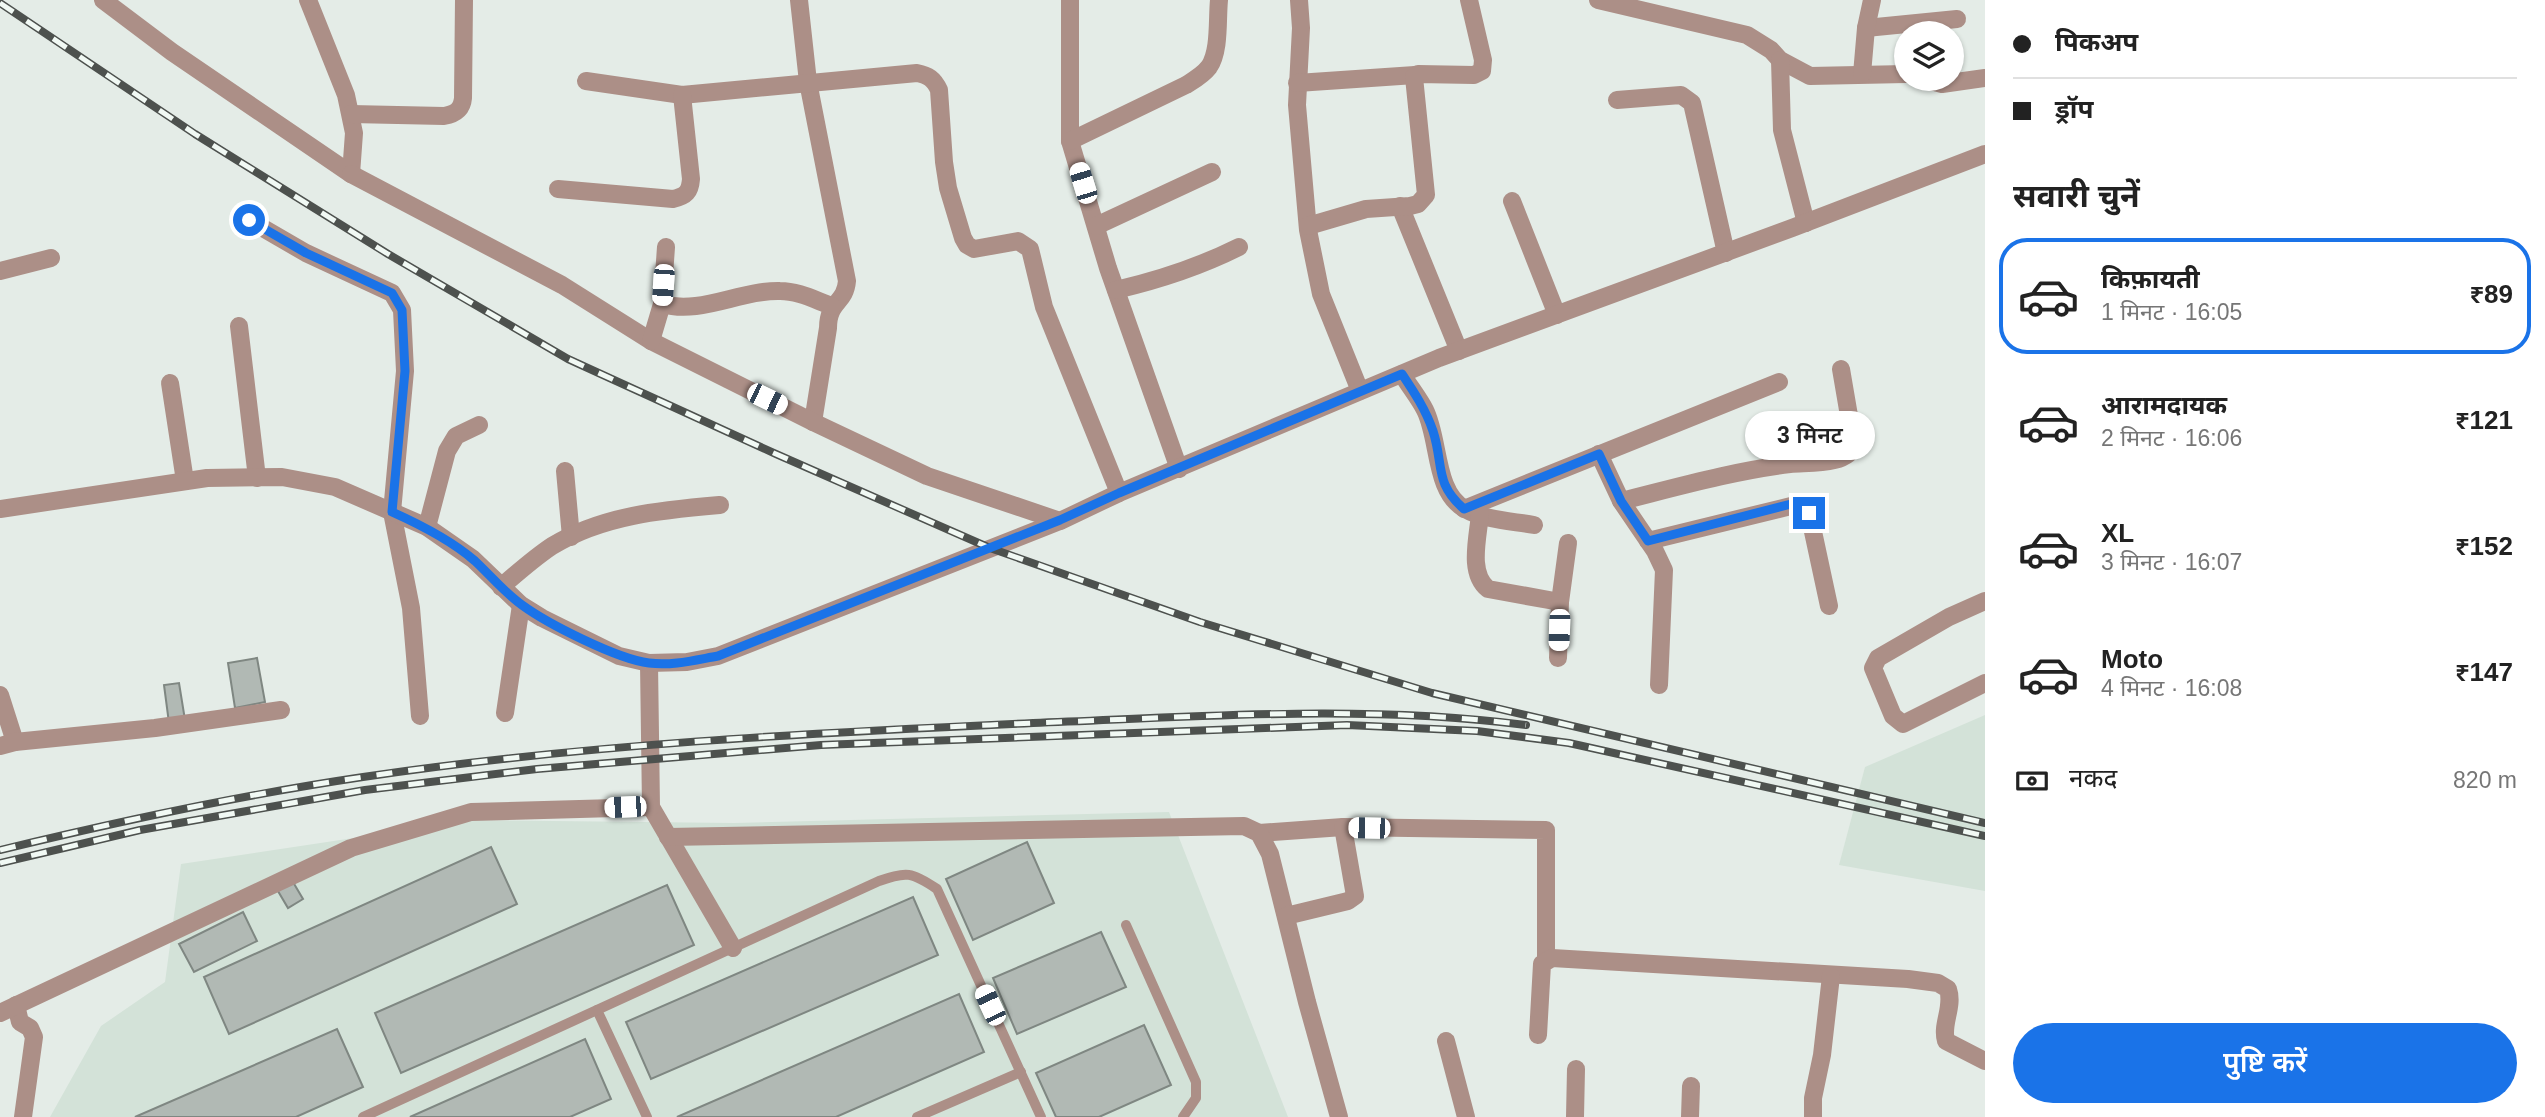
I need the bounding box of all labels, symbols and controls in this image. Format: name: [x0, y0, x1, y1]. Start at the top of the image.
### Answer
map controls: [1894, 21, 1964, 91]
button: layers: [1894, 21, 1964, 91]
text: पिकअप: [2055, 27, 2138, 57]
text: ड्रॉप: [2055, 94, 2093, 124]
car: [1067, 160, 1100, 206]
text: सवारी चुनें: [2013, 178, 2140, 214]
route start: [233, 204, 265, 236]
car: [652, 263, 675, 307]
text: किफ़ायती: [2101, 264, 2200, 294]
icon: car: [2017, 265, 2080, 328]
text: ₹89: [2469, 279, 2513, 309]
text: 1 मिनट · 16:05: [2101, 299, 2242, 325]
car: [744, 380, 791, 418]
text: आरामदायक: [2101, 390, 2227, 420]
icon: car: [2017, 391, 2080, 454]
text: ₹121: [2455, 405, 2513, 435]
callout: 3 मिनट: [1744, 412, 1874, 461]
text: 3 मिनट: [1777, 422, 1843, 448]
text: 2 मिनट · 16:06: [2101, 425, 2242, 451]
route end: [1793, 497, 1825, 529]
icon: car: [2017, 517, 2080, 580]
text: XL: [2101, 518, 2134, 548]
text: ₹152: [2455, 531, 2513, 561]
text: 3 मिनट · 16:07: [2101, 549, 2242, 575]
car: [1548, 609, 1571, 651]
icon: car: [2017, 643, 2080, 706]
text: Moto: [2101, 644, 2163, 674]
text: ₹147: [2455, 657, 2513, 687]
text: 4 मिनट · 16:08: [2101, 675, 2242, 701]
icon: cash: [2013, 762, 2051, 800]
text: नकद: [2069, 763, 2117, 793]
text: 820 m: [2453, 767, 2517, 793]
car: [604, 796, 647, 818]
car: [1348, 817, 1391, 839]
car: [972, 982, 1009, 1028]
button: पुष्टि करें: [2013, 1023, 2517, 1103]

